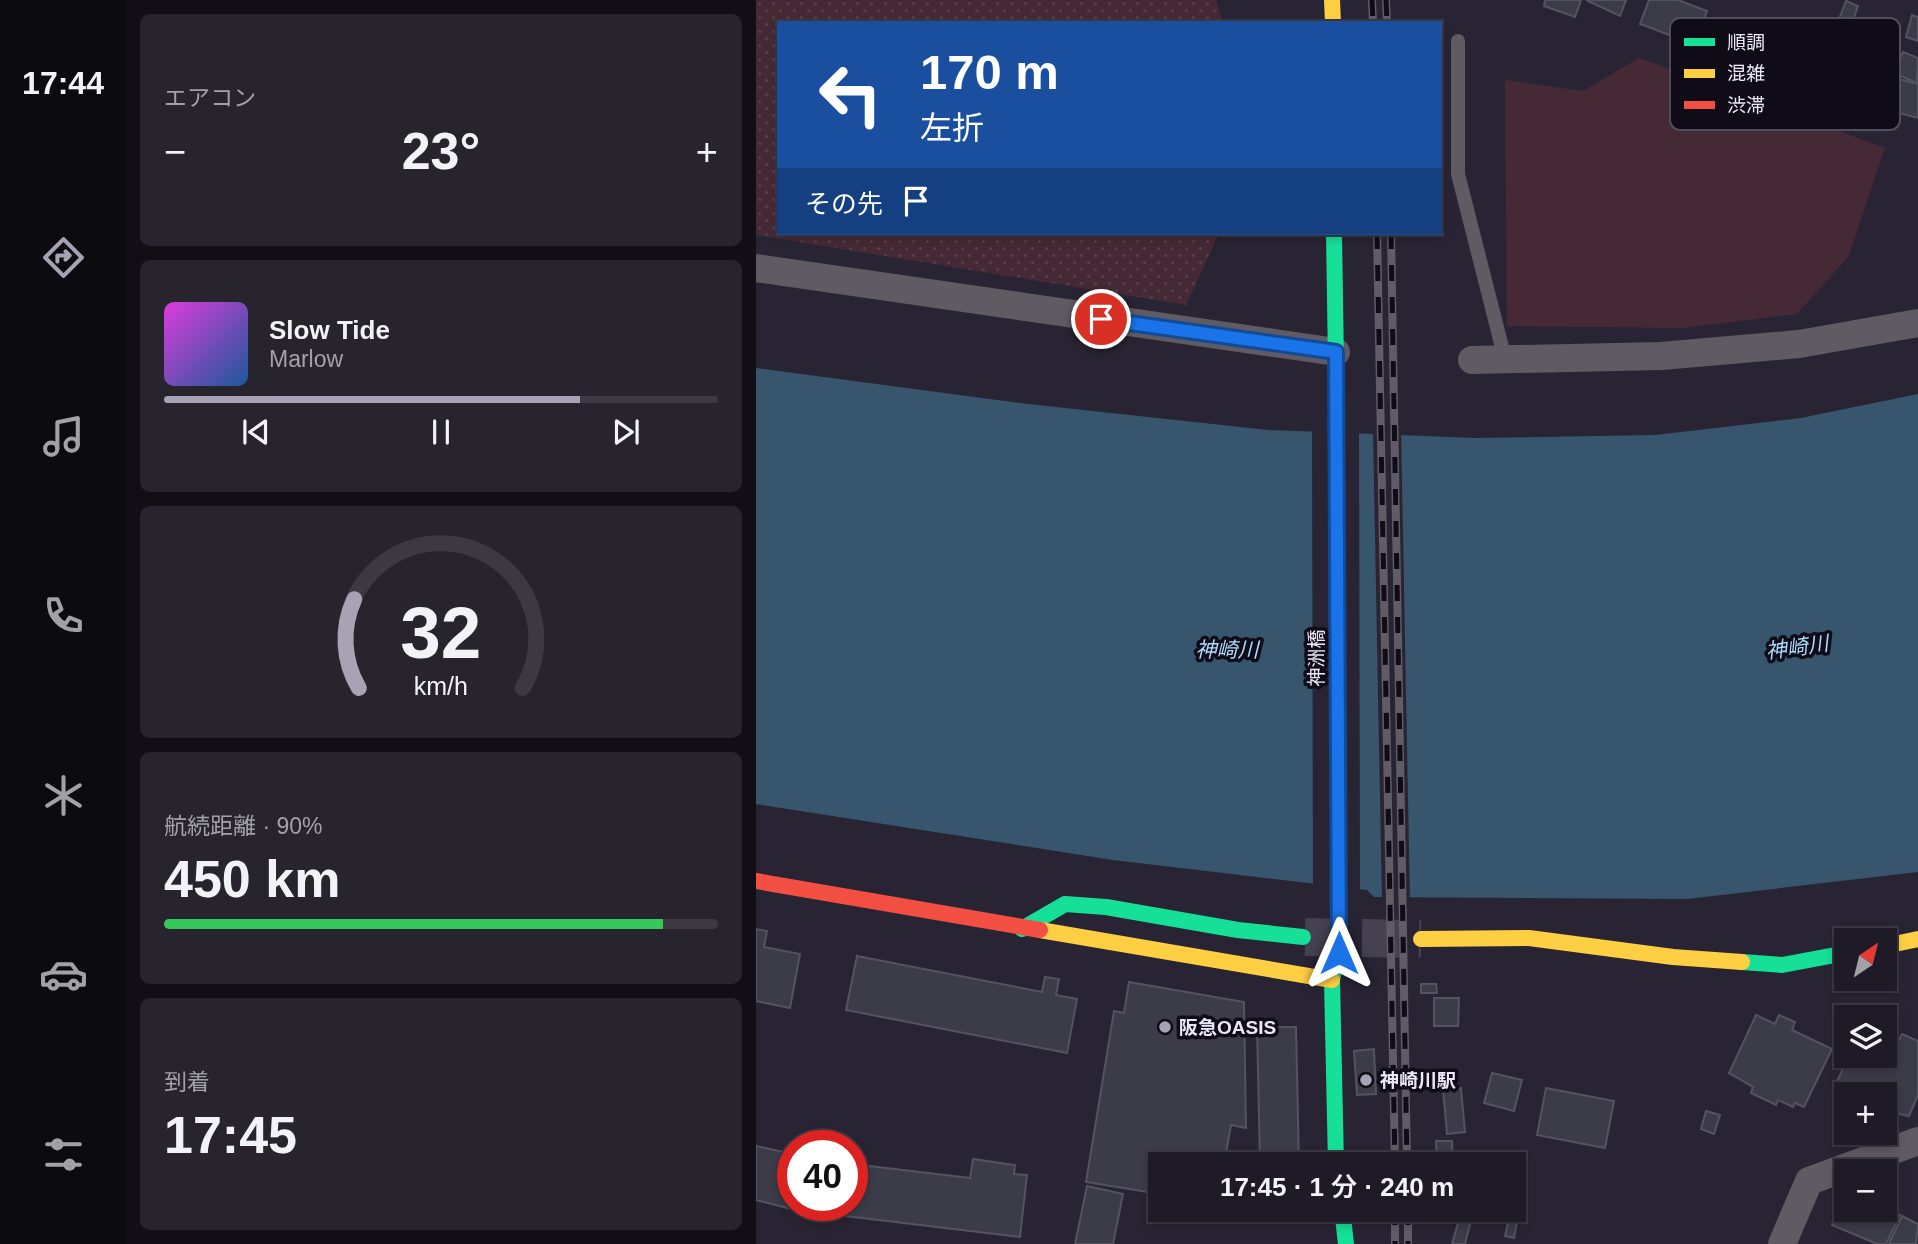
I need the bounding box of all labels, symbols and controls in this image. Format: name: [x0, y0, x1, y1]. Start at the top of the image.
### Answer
legend: [1670, 18, 1900, 130]
text: 順調: [1727, 32, 1765, 53]
text: 170 m: [920, 45, 1059, 99]
icon: left: [805, 49, 896, 140]
text: 混雑: [1727, 63, 1765, 84]
text: 17:44: [22, 65, 104, 101]
text: エアコン: [164, 85, 256, 111]
text: 渋滞: [1727, 95, 1765, 116]
text: 左折: [920, 110, 984, 146]
text: 23°: [402, 122, 480, 180]
text: −: [164, 131, 186, 173]
text: +: [696, 131, 718, 173]
icon: arrive: [897, 182, 935, 220]
text: その先: [805, 189, 883, 219]
icon: directions: [39, 233, 88, 282]
pin: [1071, 289, 1131, 349]
icon: arrive: [1082, 300, 1120, 338]
text: Slow Tide: [269, 315, 390, 345]
text: Marlow: [269, 346, 343, 372]
icon: music: [39, 412, 88, 461]
icon: previous: [237, 413, 275, 451]
icon: pause: [422, 413, 460, 451]
icon: next: [607, 413, 645, 451]
icon: phone: [39, 591, 88, 640]
text: 32: [401, 592, 481, 673]
street label: 神洲橋: [1306, 629, 1327, 687]
water label: 神崎川: [1764, 631, 1832, 663]
water label: 神崎川: [1196, 638, 1260, 661]
text: km/h: [414, 672, 468, 700]
icon: climate: [39, 771, 88, 820]
text: 航続距離 · 90%: [164, 813, 322, 839]
text: 450 km: [164, 850, 340, 908]
position arrow: [1302, 916, 1376, 990]
north arrow: [1834, 928, 1897, 990]
map controls: [1834, 928, 1897, 1222]
icon: car: [39, 950, 88, 999]
button: layers: [1834, 1005, 1897, 1068]
place label: 阪急OASIS: [1179, 1017, 1276, 1038]
marker: 阪急OASIS: [1157, 1019, 1173, 1035]
text: 到着: [164, 1069, 210, 1095]
place label: 神崎川駅: [1380, 1070, 1456, 1091]
marker: 神崎川駅: [1358, 1072, 1374, 1088]
button: +: [1834, 1082, 1897, 1145]
text: 17:45: [164, 1106, 297, 1164]
icon: filters: [39, 1130, 88, 1179]
speed limit sign: 40: [777, 1130, 868, 1221]
button: −: [1834, 1159, 1897, 1222]
text: 17:45 · 1 分 · 240 m: [1220, 1172, 1454, 1202]

